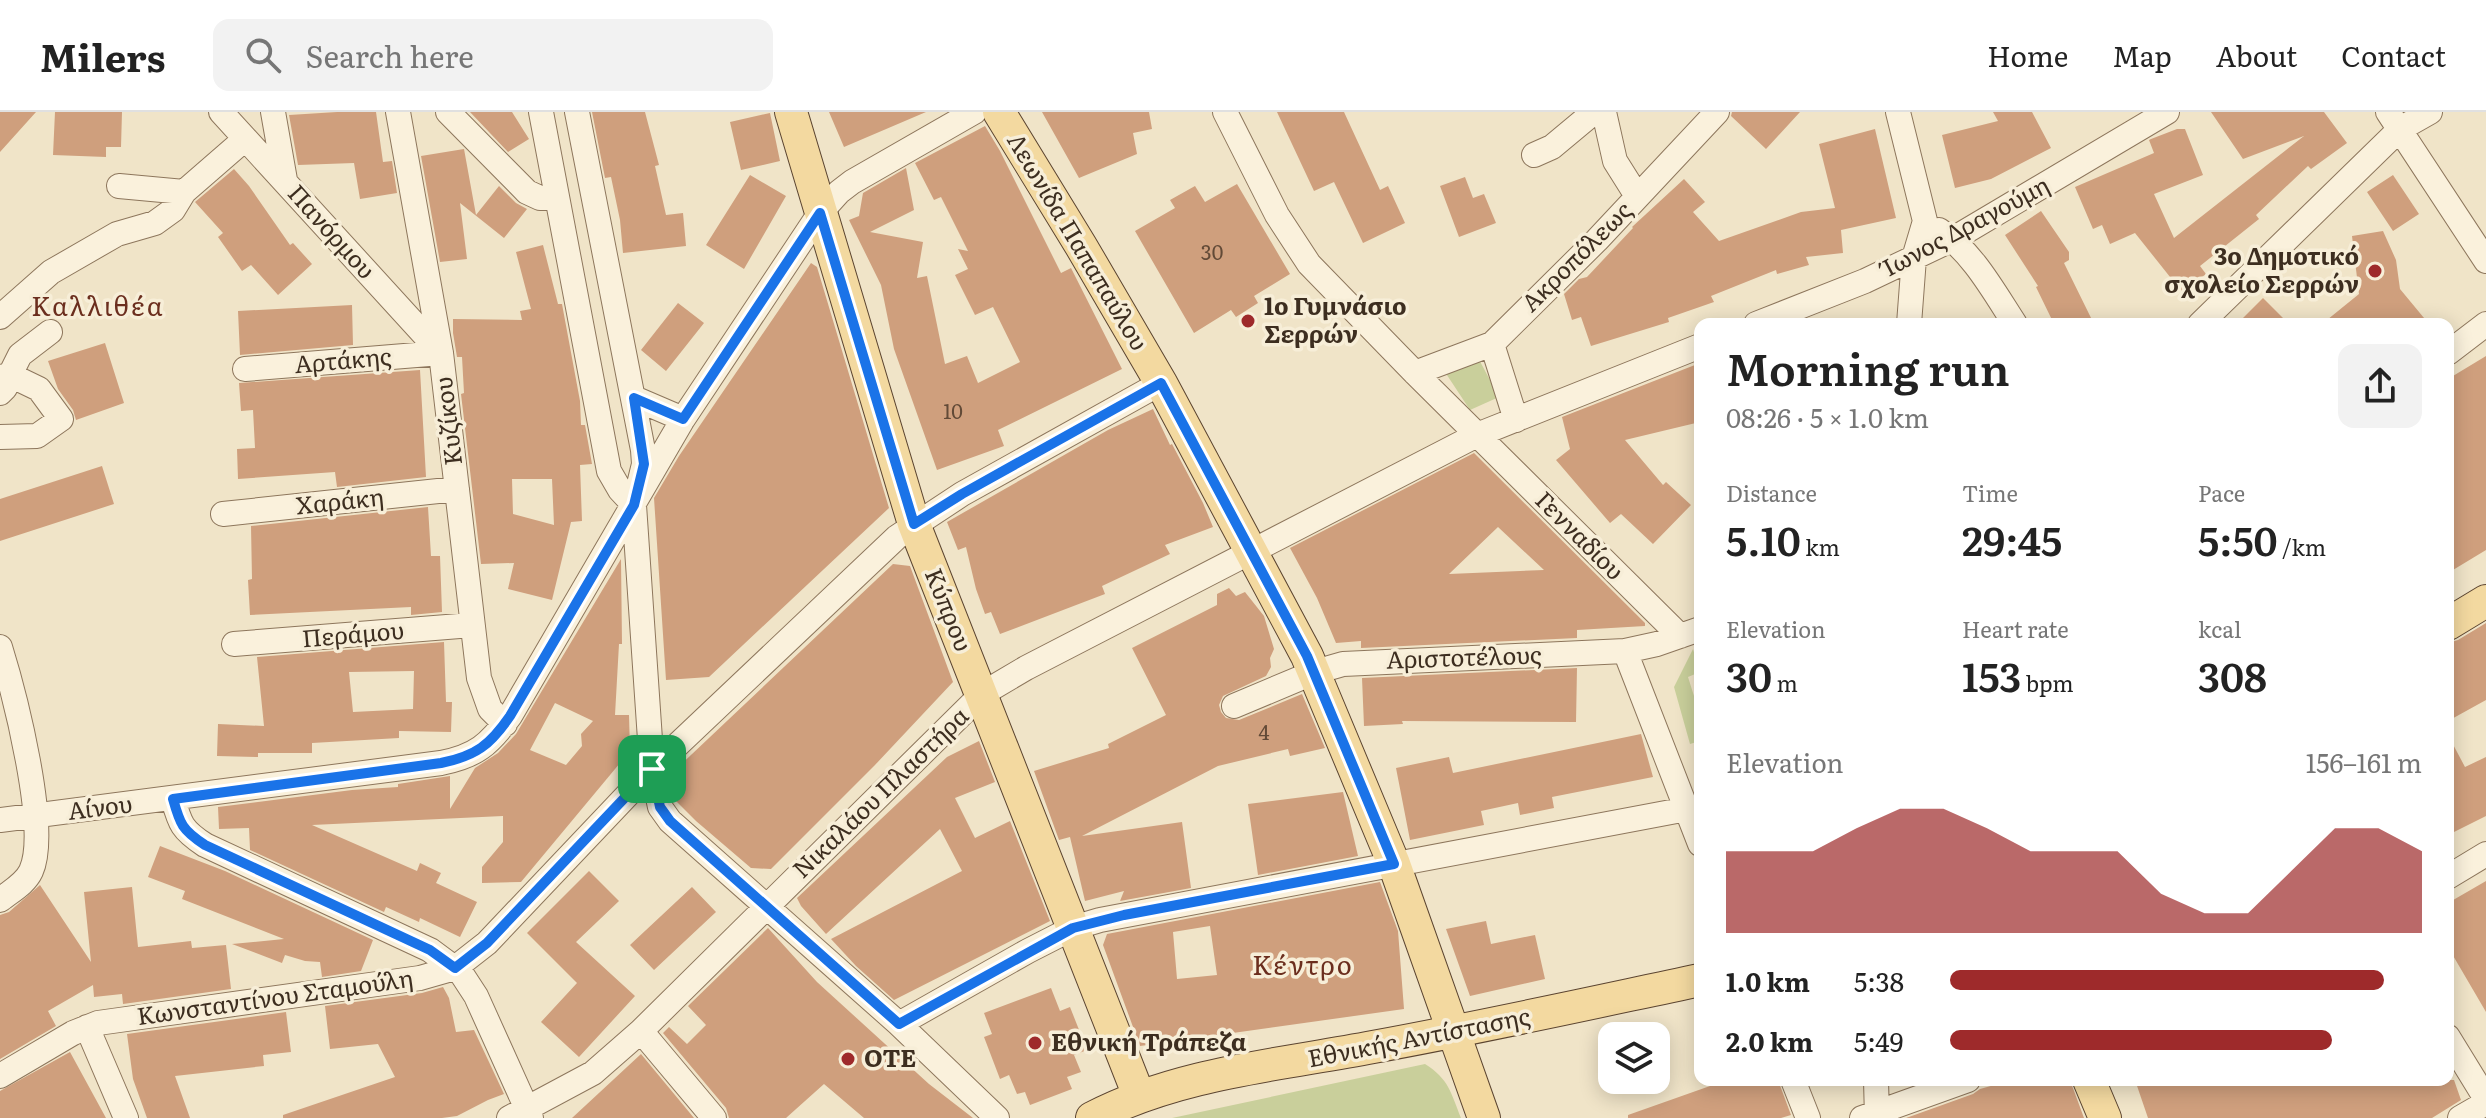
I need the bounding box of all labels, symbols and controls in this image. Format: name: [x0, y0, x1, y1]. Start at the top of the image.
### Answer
search box: [213, 19, 773, 91]
text: Milers: [40, 27, 165, 84]
icon: search: [241, 33, 285, 77]
text: Search here: [305, 33, 474, 77]
text: Home: [1987, 34, 2068, 76]
text: Map: [2112, 34, 2172, 76]
text: About: [2216, 34, 2297, 76]
text: Contact: [2341, 34, 2446, 76]
street label: Λεωνίδα Παπαπαύλου: [1000, 125, 1158, 356]
street label: Ίωνος Δραγούμη: [1871, 166, 2054, 286]
street label: Πανόρμου: [281, 175, 385, 285]
street label: Ακροπόλεως: [1512, 192, 1639, 318]
house number: 30: [1201, 236, 1223, 266]
place label: 3ο Δημοτικό σχολείο Σερρών: [2164, 237, 2359, 300]
marker: 3ο Δημοτικό σχολείο Σερρών: [2366, 262, 2384, 280]
district label: Καλλιθέα: [31, 285, 165, 324]
place label: 1ο Γυμνάσιο Σερρών: [1264, 287, 1407, 350]
marker: 1ο Γυμνάσιο Σερρών: [1239, 312, 1257, 330]
text: Morning run: [1726, 334, 2010, 400]
street label: Αρτάκης: [293, 337, 393, 380]
button: share: [2338, 344, 2422, 428]
street label: Κυζίκου: [424, 375, 469, 468]
house number: 10: [943, 395, 963, 425]
text: 08:26 · 5 × 1.0 km: [1726, 397, 1929, 436]
text: Distance: [1726, 476, 1817, 509]
text: Time: [1962, 476, 2018, 509]
text: Pace: [2198, 476, 2245, 509]
street label: Χαράκη: [294, 478, 385, 522]
street label: Γενναδίου: [1528, 482, 1633, 587]
text: 5.10: [1726, 509, 1801, 568]
text: 29:45: [1962, 509, 2062, 568]
text: 5:50: [2198, 509, 2278, 568]
text: km: [1801, 530, 1840, 563]
text: /km: [2278, 530, 2326, 563]
street label: Κύπρου: [918, 562, 983, 656]
street label: Περάμου: [300, 611, 405, 654]
text: Elevation: [1726, 612, 1825, 645]
text: Heart rate: [1962, 612, 2069, 645]
text: kcal: [2198, 612, 2241, 645]
street label: Αριστοτέλους: [1386, 635, 1542, 676]
text: 30: [1726, 645, 1772, 704]
text: 153: [1962, 645, 2021, 704]
text: 308: [2198, 645, 2267, 704]
text: m: [1772, 666, 1798, 699]
text: bpm: [2021, 666, 2074, 699]
street label: Νικαλάου Πλαστήρα: [783, 698, 975, 885]
house number: 4: [1258, 716, 1270, 746]
pin: [618, 735, 686, 803]
text: Elevation: [1726, 742, 1844, 781]
text: 156–161 m: [2306, 742, 2422, 781]
icon: arrive: [630, 747, 674, 791]
street label: Αίνου: [65, 784, 134, 827]
district label: Κέντρο: [1252, 944, 1354, 983]
street label: Κωνσταντίνου Σταμούλη: [134, 959, 415, 1032]
text: 1.0 km: [1726, 961, 1810, 1000]
text: 5:38: [1854, 961, 1904, 1000]
street label: Εθνικής Αντίστασης: [1304, 997, 1533, 1074]
text: 2.0 km: [1726, 1021, 1813, 1060]
text: 5:49: [1854, 1021, 1903, 1060]
map controls: [1598, 1022, 1670, 1094]
button: layers: [1598, 1022, 1670, 1094]
place label: Εθνική Τράπεζα: [1051, 1023, 1247, 1058]
marker: Εθνική Τράπεζα: [1026, 1034, 1044, 1052]
place label: ΟΤΕ: [864, 1039, 916, 1074]
marker: ΟΤΕ: [839, 1050, 857, 1068]

